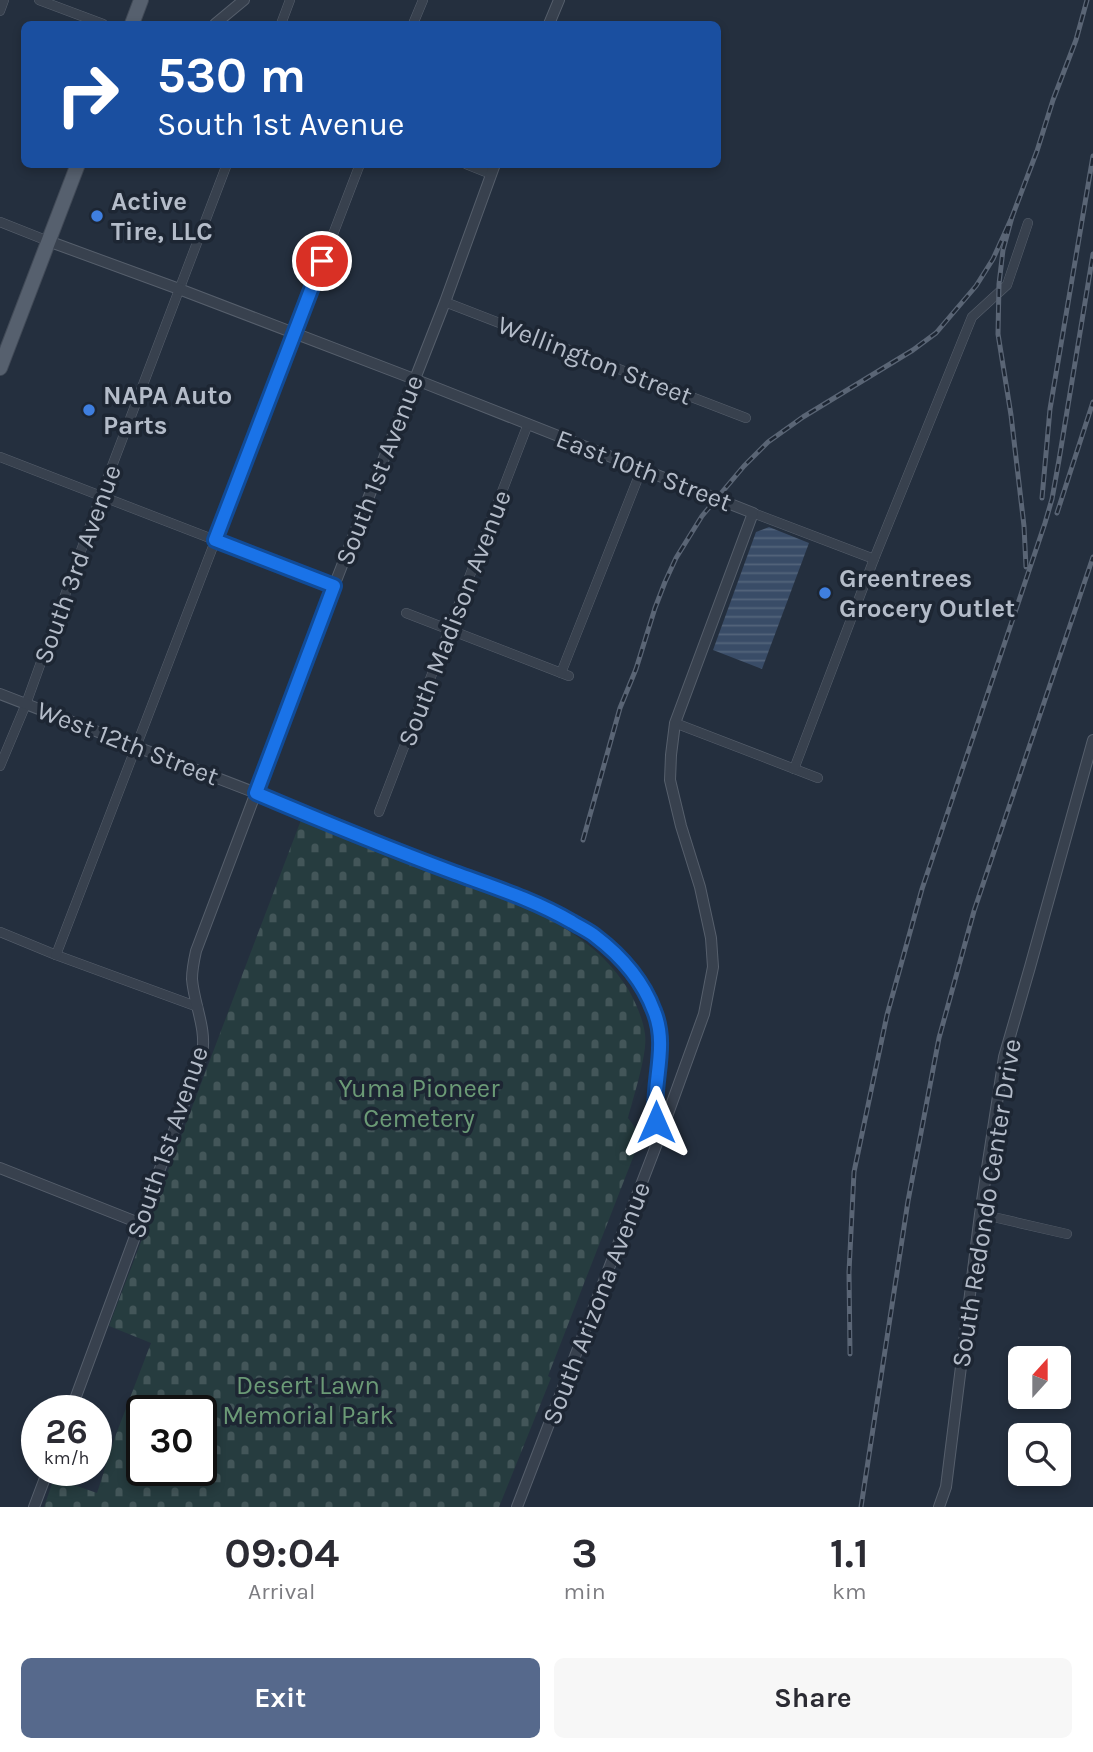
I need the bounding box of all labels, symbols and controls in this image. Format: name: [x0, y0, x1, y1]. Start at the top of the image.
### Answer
text: 530 m: [157, 47, 306, 104]
icon: right: [42, 49, 133, 140]
text: South 1st Avenue: [157, 106, 405, 143]
place label: Active Tire, LLC: [111, 186, 213, 247]
marker: Active Tire, LLC: [89, 208, 105, 224]
pin: [292, 231, 352, 291]
icon: arrive: [303, 242, 341, 280]
street label: Wellington Street: [493, 309, 697, 412]
street label: South 1st Avenue: [329, 371, 430, 570]
place label: NAPA Auto Parts: [103, 380, 232, 441]
marker: NAPA Auto Parts: [81, 402, 97, 418]
street label: East 10th Street: [552, 423, 736, 518]
street label: South 3rd Avenue: [27, 461, 128, 668]
street label: South Madison Avenue: [391, 486, 518, 751]
place label: Greentrees Grocery Outlet: [839, 563, 1015, 624]
marker: Greentrees Grocery Outlet: [817, 585, 833, 601]
street label: West 12th Street: [33, 695, 223, 792]
street label: South Redondo Center Drive: [945, 1037, 1028, 1370]
street label: South 1st Avenue: [120, 1042, 215, 1242]
park label: Yuma Pioneer Cemetery: [338, 1073, 500, 1134]
position arrow: [619, 1085, 693, 1159]
street label: South Arizona Avenue: [536, 1177, 657, 1429]
north arrow: [1008, 1346, 1071, 1409]
map controls: [1008, 1346, 1071, 1486]
park label: Desert Lawn Memorial Park: [222, 1370, 394, 1431]
speed limit sign: 30: [126, 1395, 217, 1486]
text: 26: [45, 1411, 88, 1452]
button: search: [1008, 1423, 1071, 1486]
text: km/h: [44, 1447, 89, 1469]
text: 09:04: [224, 1528, 339, 1578]
text: 3: [571, 1528, 598, 1578]
text: 1.1: [830, 1528, 869, 1578]
text: Arrival: [248, 1578, 315, 1605]
text: min: [563, 1578, 606, 1605]
text: km: [832, 1578, 867, 1605]
button: Exit: [21, 1658, 540, 1738]
button: Share: [554, 1658, 1072, 1738]

